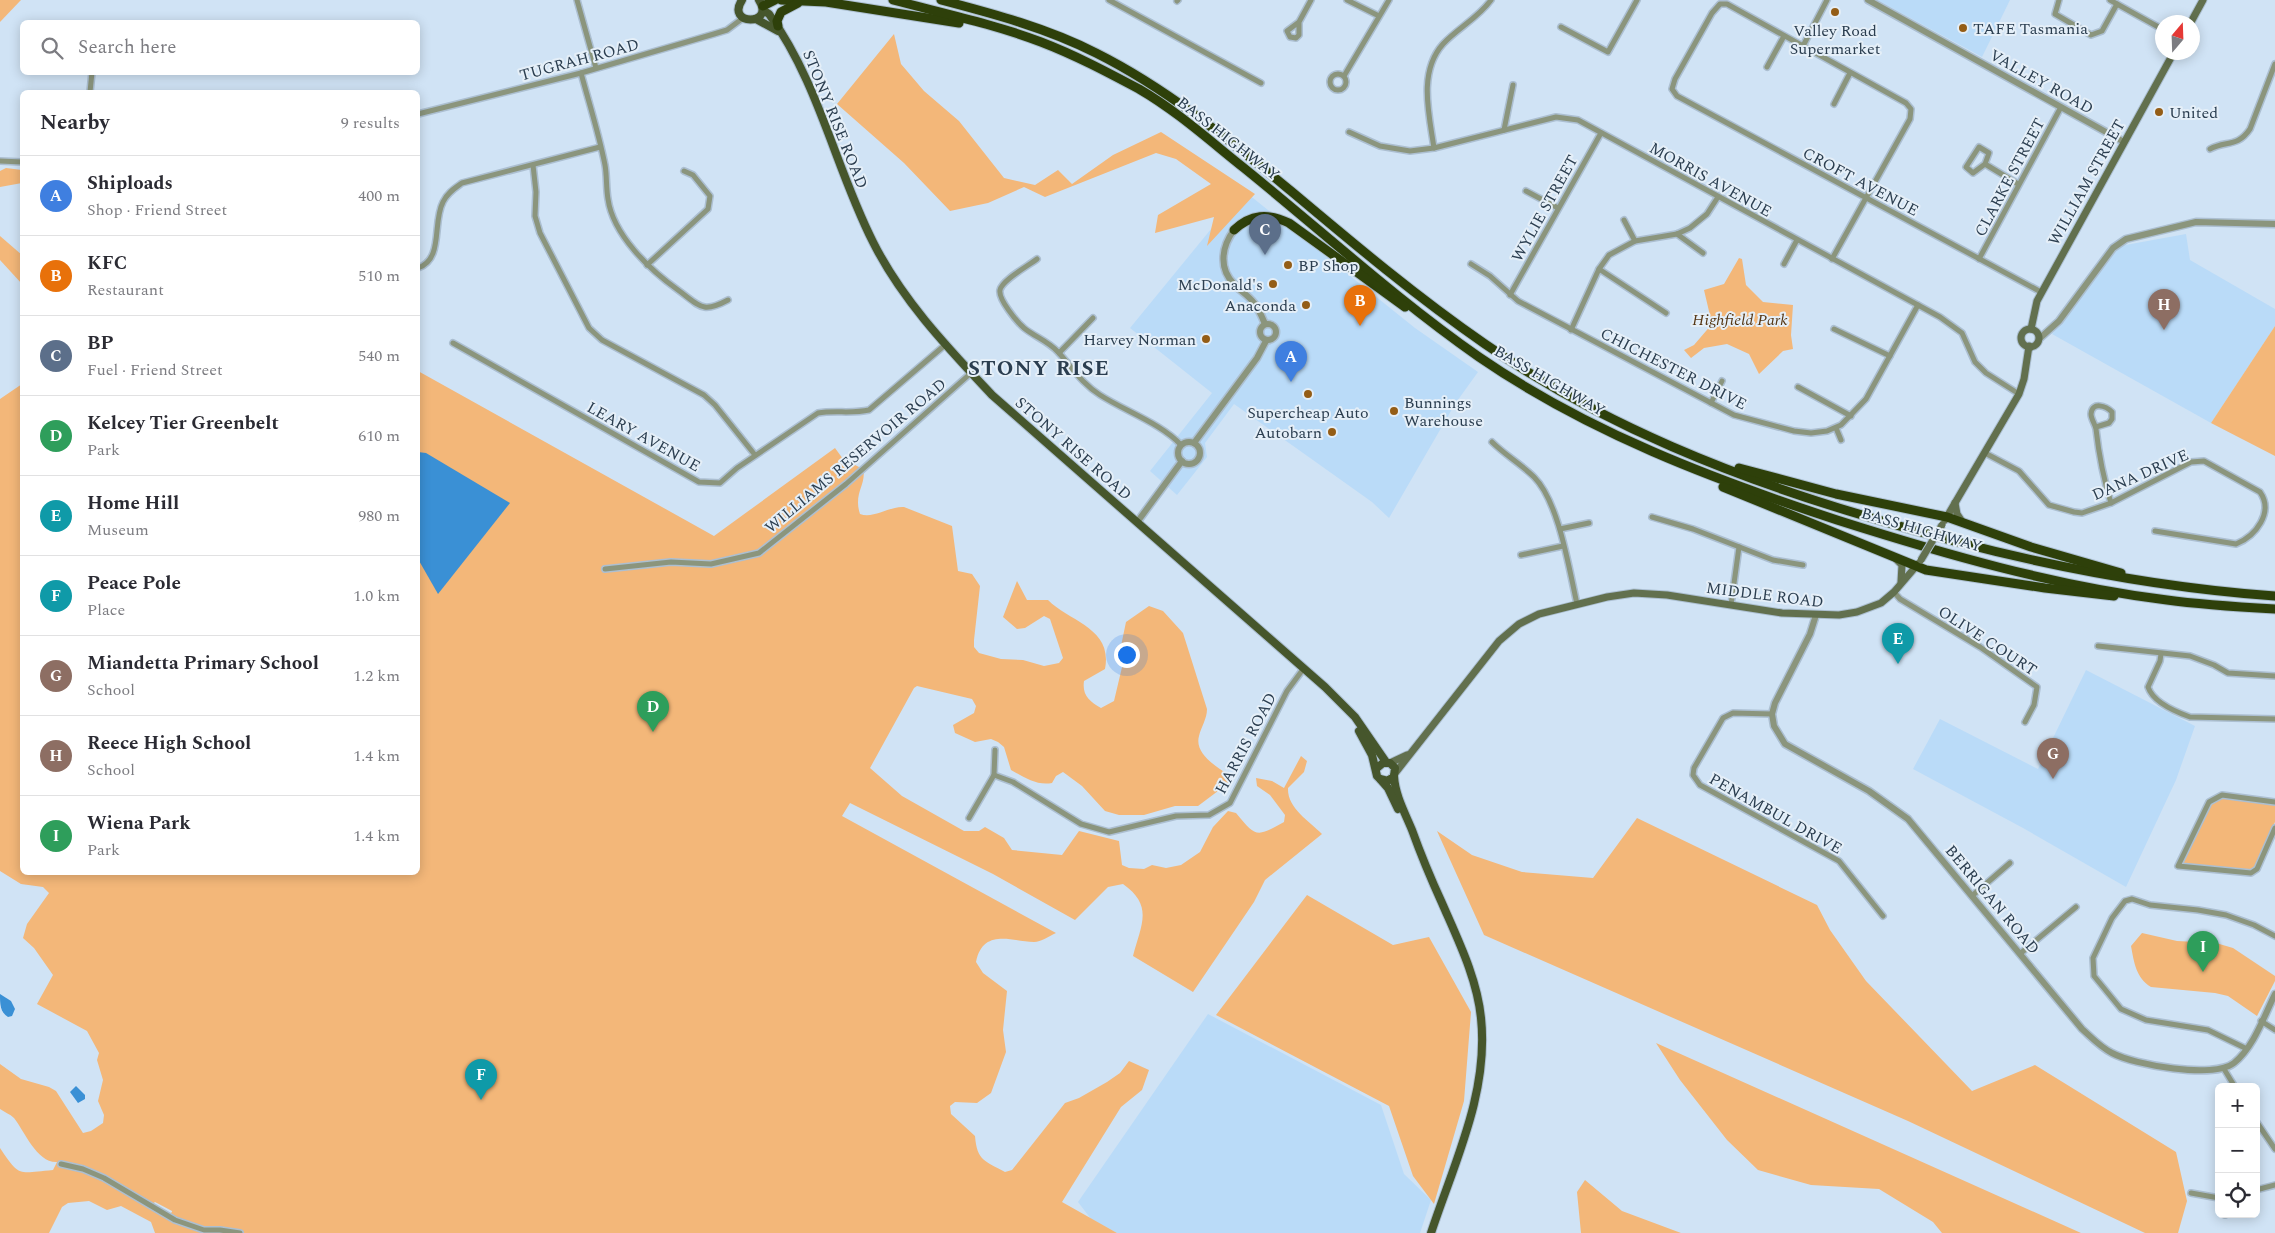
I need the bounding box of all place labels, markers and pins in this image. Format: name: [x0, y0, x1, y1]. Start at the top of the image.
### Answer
marker: Valley Road Supermarket: [1829, 6, 1841, 18]
place label: TAFE Tasmania: [1973, 17, 2088, 41]
place label: Valley Road Supermarket: [1790, 19, 1881, 61]
marker: TAFE Tasmania: [1957, 22, 1969, 34]
place label: United: [2169, 101, 2218, 125]
marker: United: [2153, 106, 2165, 118]
pin: C: [1249, 214, 1281, 255]
place label: BP Shop: [1298, 254, 1358, 278]
marker: BP Shop: [1282, 259, 1294, 271]
place label: McDonald's: [1177, 273, 1263, 297]
marker: McDonald's: [1267, 278, 1279, 290]
pin: B: [1344, 285, 1376, 326]
pin: H: [2148, 289, 2180, 330]
place label: Anaconda: [1225, 294, 1296, 318]
marker: Anaconda: [1300, 299, 1312, 311]
place label: Harvey Norman: [1083, 328, 1196, 352]
marker: Harvey Norman: [1200, 333, 1212, 345]
pin: A: [1275, 341, 1307, 382]
marker: Supercheap Auto: [1302, 388, 1314, 400]
place label: Bunnings Warehouse: [1404, 391, 1483, 433]
place label: Supercheap Auto: [1247, 401, 1369, 425]
marker: Bunnings Warehouse: [1388, 405, 1400, 417]
place label: Autobarn: [1255, 421, 1322, 445]
marker: Autobarn: [1326, 426, 1338, 438]
pin: E: [1882, 623, 1914, 664]
pin: D: [637, 691, 669, 732]
pin: G: [2037, 738, 2069, 779]
pin: I: [2187, 931, 2219, 972]
pin: F: [465, 1059, 497, 1100]

